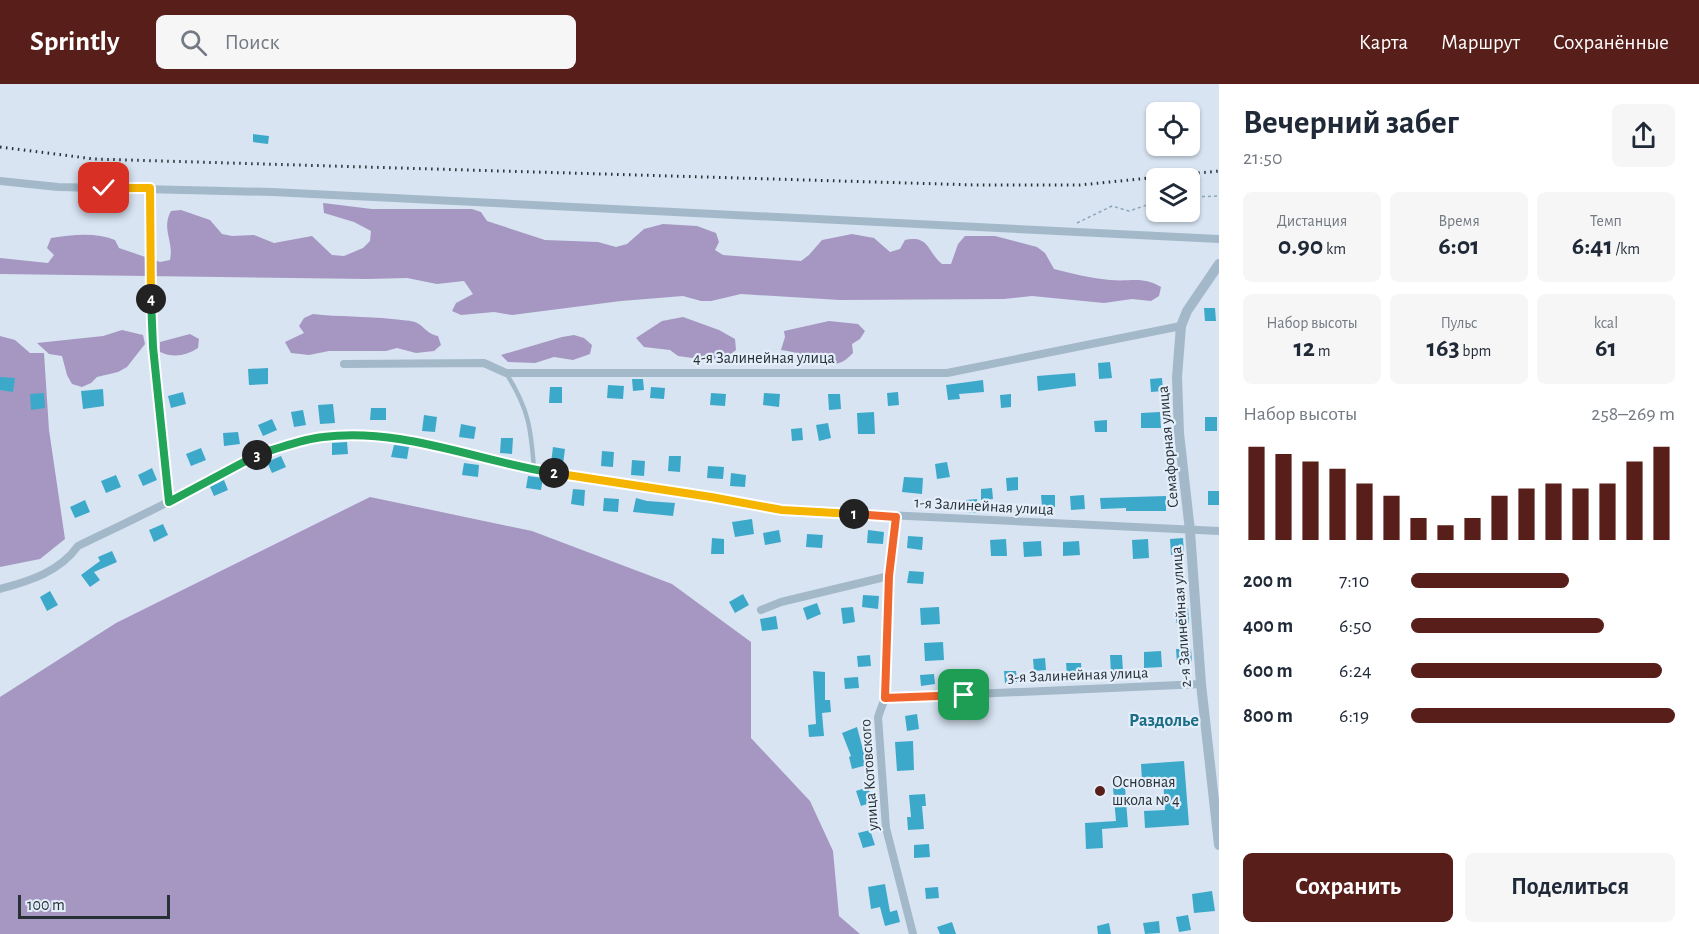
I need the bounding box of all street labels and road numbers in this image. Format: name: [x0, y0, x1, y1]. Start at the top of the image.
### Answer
street label: 4-я Залинейная улица: [693, 350, 835, 367]
street label: Семафорная улица: [1155, 385, 1182, 509]
street label: 1-я Залинейная улица: [914, 494, 1054, 519]
street label: 2-я Залинейная улица: [1168, 546, 1195, 688]
street label: 3-я Залинейная улица: [1007, 665, 1149, 686]
street label: улица Котовского: [857, 718, 882, 832]

